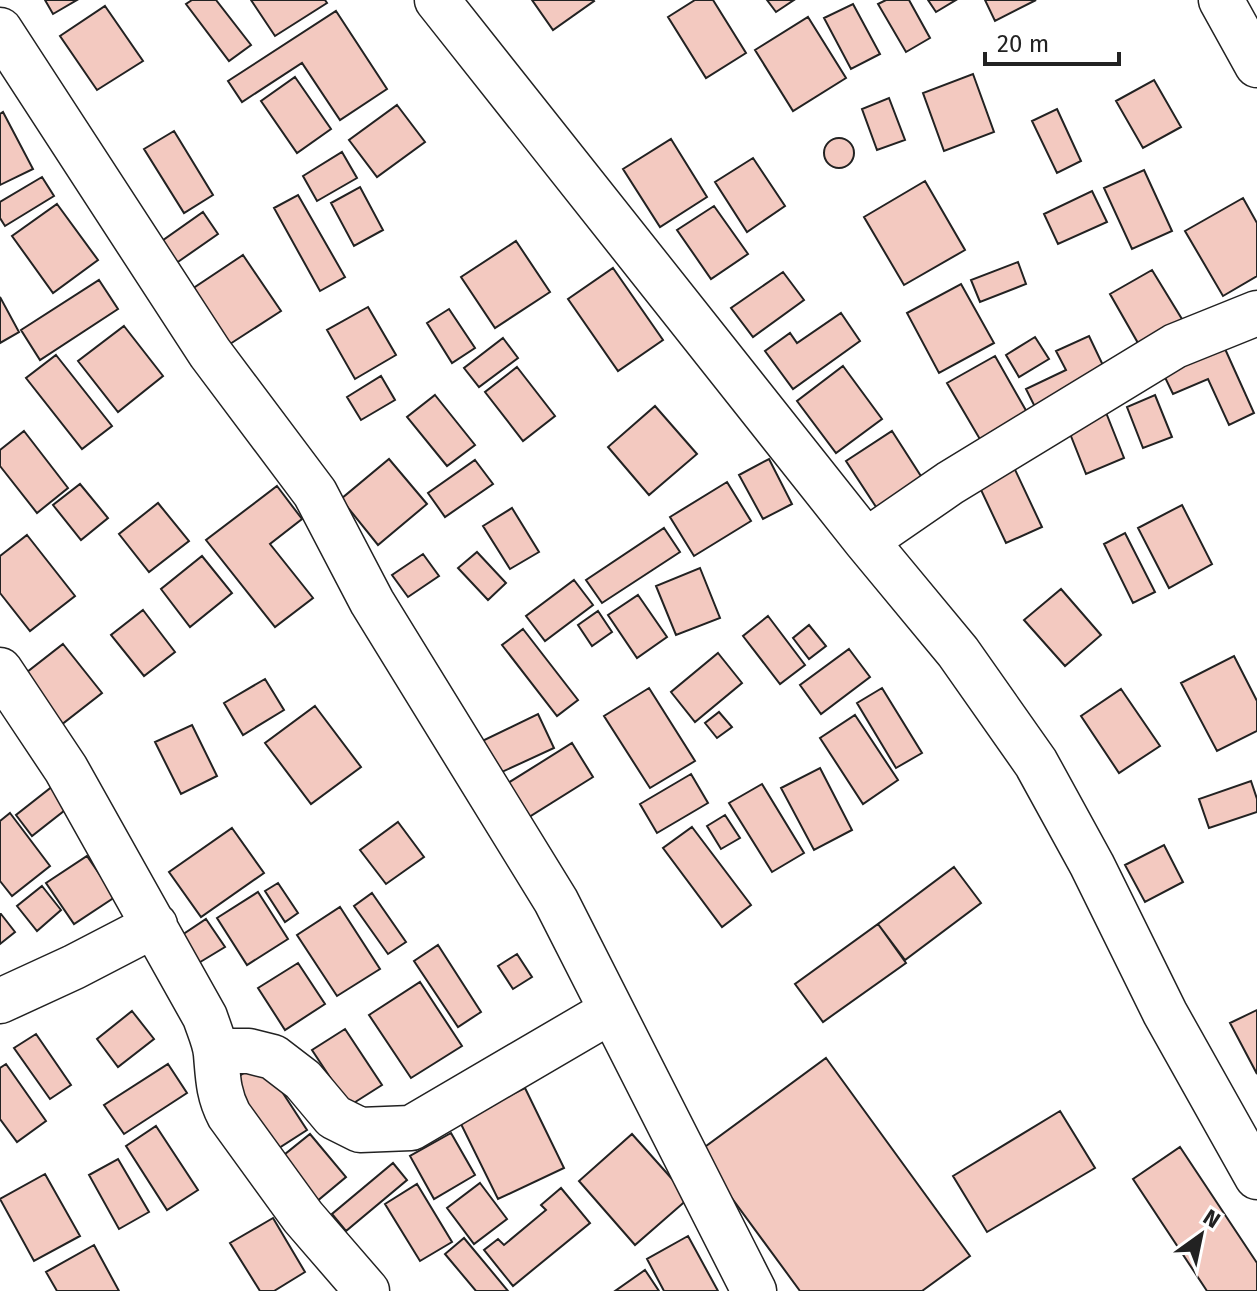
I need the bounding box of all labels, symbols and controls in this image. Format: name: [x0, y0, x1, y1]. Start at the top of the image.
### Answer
scale bar: [985, 16, 1119, 66]
text: 20 m: [997, 30, 1049, 58]
north arrow: [1161, 1195, 1241, 1275]
text: N: [1198, 1203, 1225, 1234]

